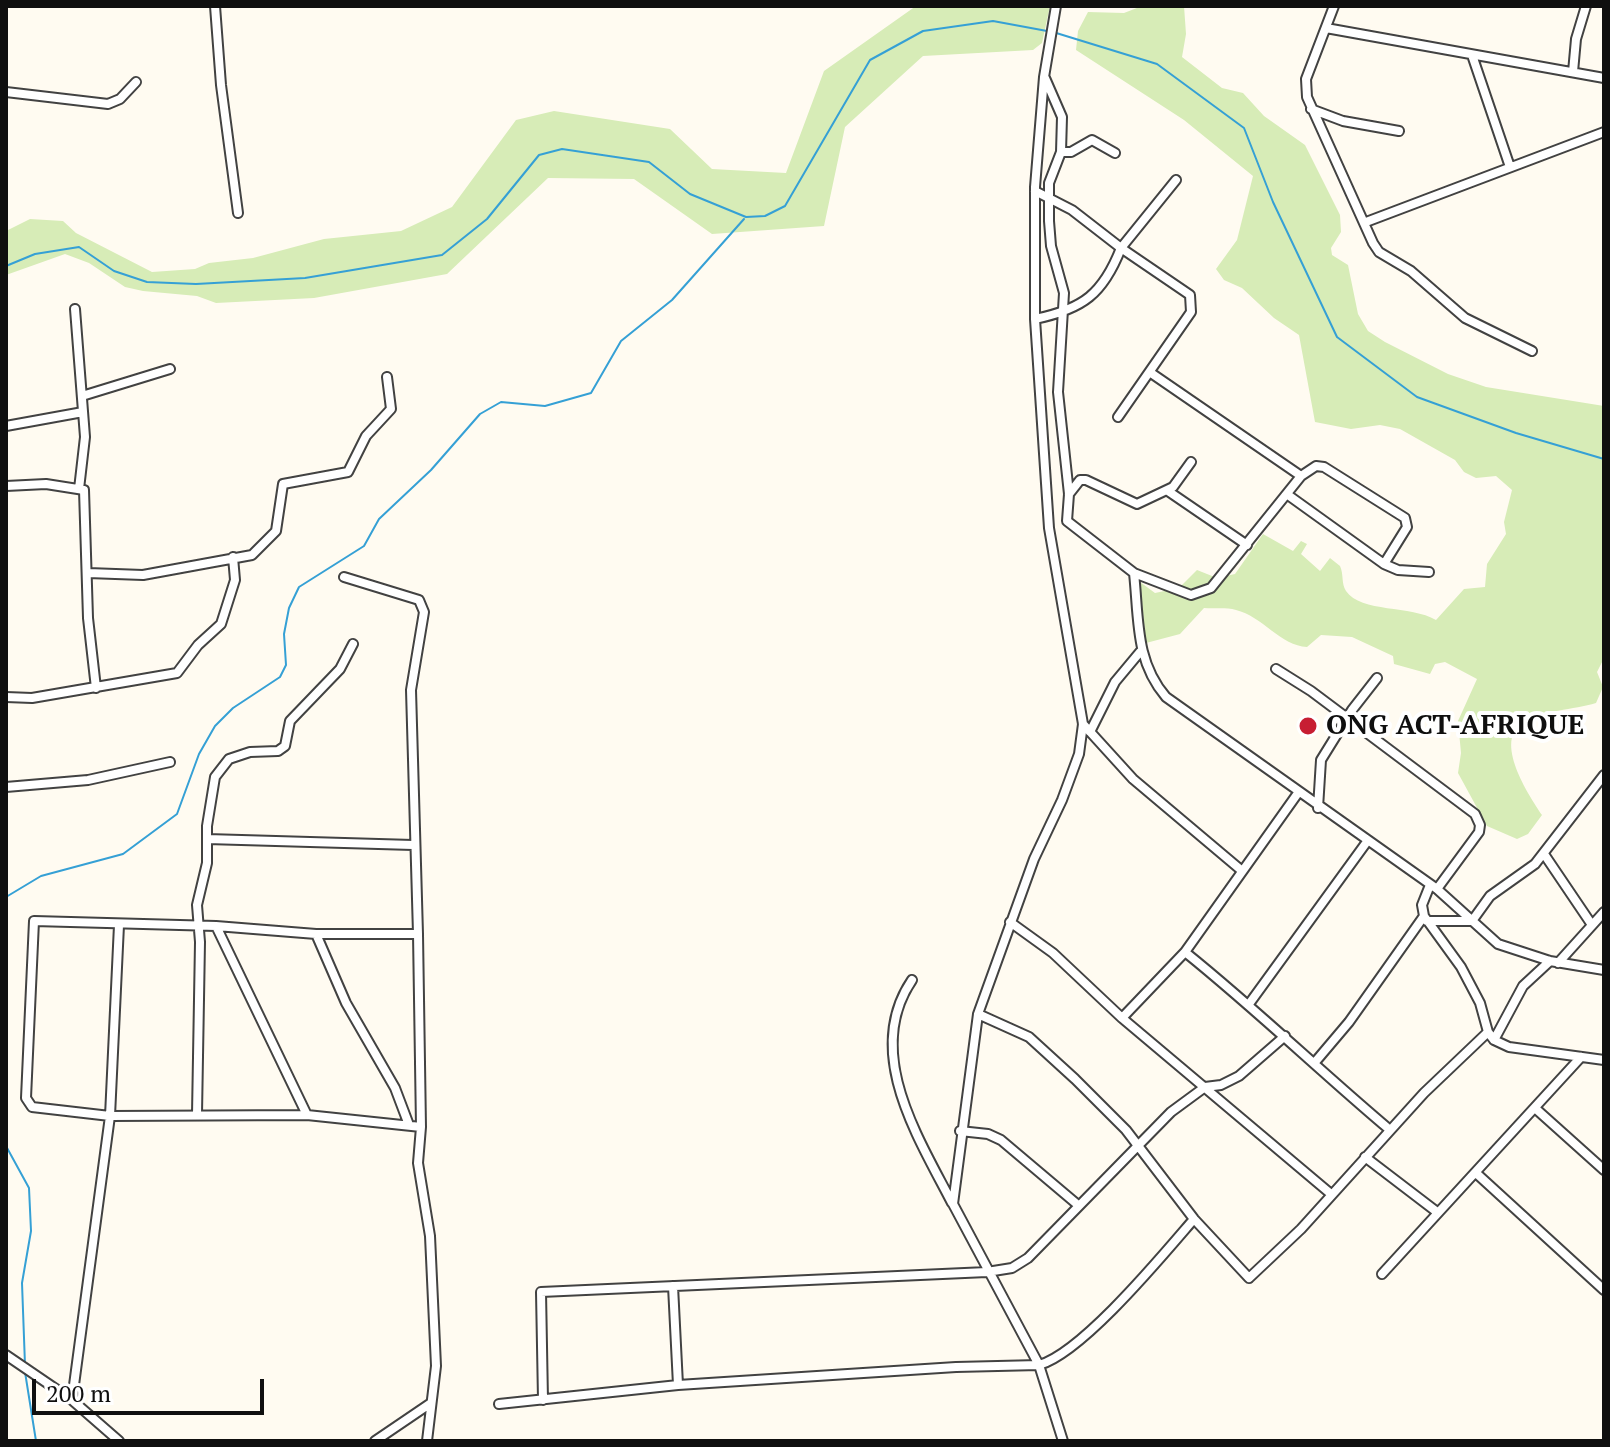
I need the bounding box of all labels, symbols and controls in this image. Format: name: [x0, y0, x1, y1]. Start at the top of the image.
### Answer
place label: ONG ACT-AFRIQUE: [1326, 709, 1584, 743]
marker: ONG ACT-AFRIQUE: [1297, 715, 1319, 737]
scale bar: [36, 1363, 268, 1413]
text: 200 m: [46, 1377, 111, 1409]

